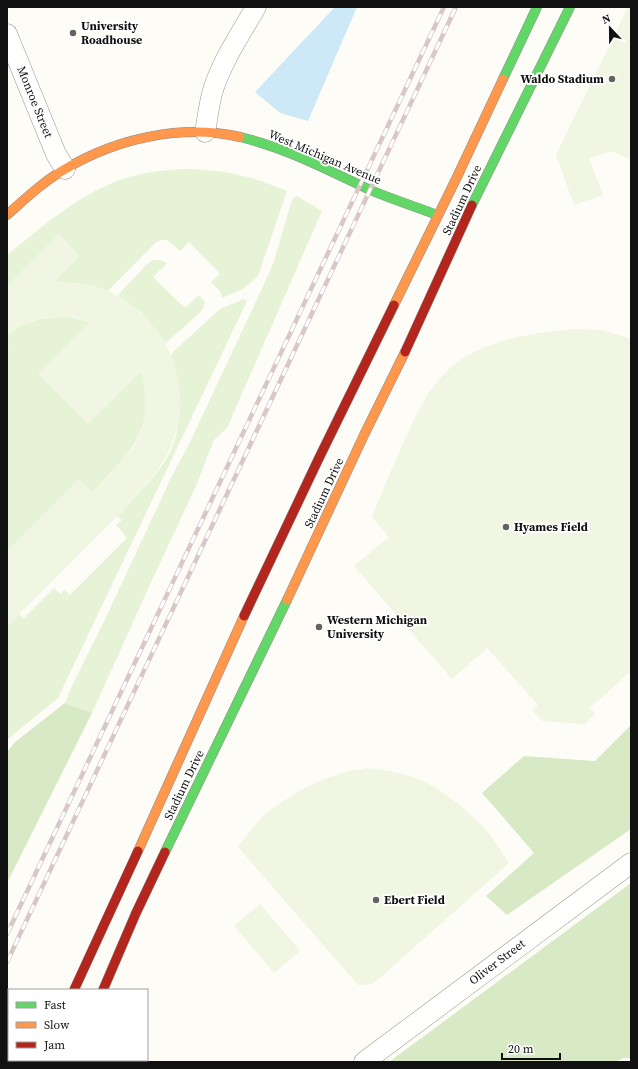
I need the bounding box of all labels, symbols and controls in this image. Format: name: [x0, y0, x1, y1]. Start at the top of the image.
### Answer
north arrow: [590, 8, 630, 48]
text: N: [600, 11, 613, 28]
place label: University Roadhouse: [81, 18, 142, 48]
marker: University Roadhouse: [68, 28, 78, 38]
street label: Monroe Street: [13, 64, 57, 140]
place label: Waldo Stadium: [520, 71, 604, 87]
marker: Waldo Stadium: [607, 74, 617, 84]
street label: West Michigan Avenue: [266, 126, 384, 188]
street label: Stadium Drive: [439, 162, 485, 238]
street label: Stadium Drive: [301, 455, 347, 531]
place label: Hyames Field: [514, 519, 588, 535]
marker: Hyames Field: [501, 522, 511, 532]
place label: Western Michigan University: [327, 612, 428, 642]
marker: Western Michigan University: [314, 622, 324, 632]
street label: Stadium Drive: [160, 747, 208, 823]
place label: Ebert Field: [384, 892, 445, 908]
marker: Ebert Field: [371, 895, 381, 905]
street label: Oliver Street: [466, 936, 528, 988]
legend: [8, 989, 148, 1061]
text: Fast: [44, 997, 66, 1013]
text: Slow: [44, 1017, 70, 1033]
scale bar: [502, 1035, 560, 1061]
text: Jam: [43, 1037, 65, 1053]
text: 20 m: [508, 1041, 534, 1057]

